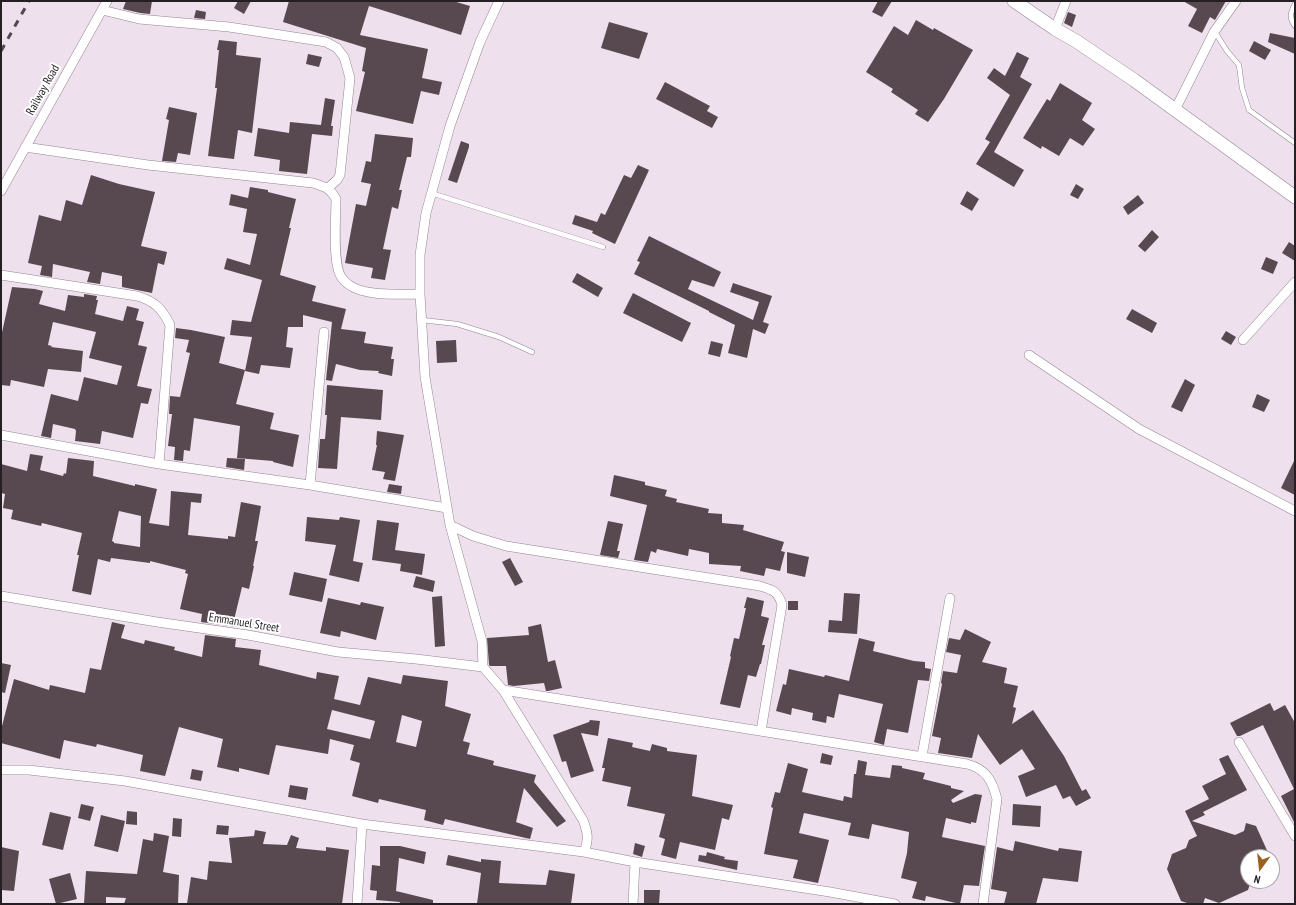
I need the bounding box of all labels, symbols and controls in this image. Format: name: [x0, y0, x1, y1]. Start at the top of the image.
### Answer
street label: Railway Road: [23, 62, 63, 118]
street label: Emmanuel Street: [208, 610, 280, 636]
north arrow: [1240, 849, 1280, 889]
text: N: [1252, 872, 1262, 887]

